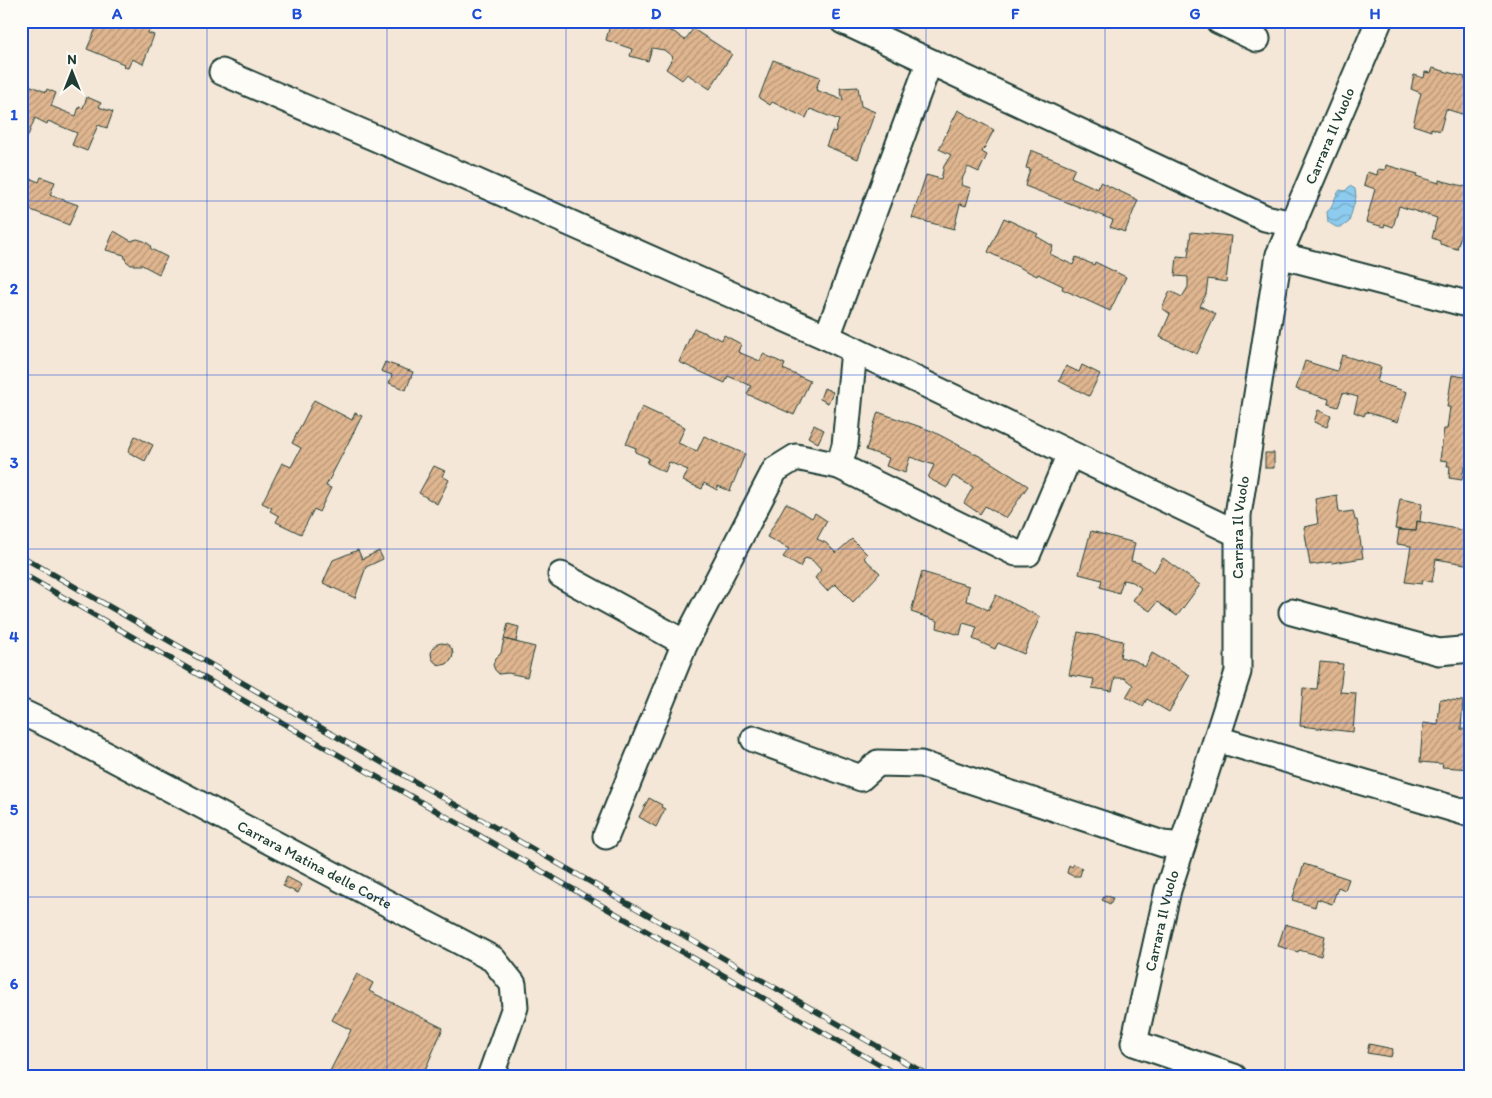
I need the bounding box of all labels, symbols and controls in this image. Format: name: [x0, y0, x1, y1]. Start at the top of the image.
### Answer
text: A: [111, 4, 123, 23]
text: B: [292, 4, 303, 23]
text: C: [472, 4, 483, 23]
text: D: [651, 4, 662, 23]
text: E: [832, 4, 841, 23]
text: F: [1011, 4, 1020, 23]
text: G: [1189, 4, 1201, 23]
text: H: [1369, 4, 1381, 23]
north arrow: [48, 48, 98, 98]
text: N: [67, 51, 77, 68]
street label: Carrara Il Vuolo: [1301, 85, 1358, 187]
text: 1: [10, 105, 18, 124]
text: 2: [10, 279, 19, 298]
text: 3: [10, 453, 19, 472]
street label: Carrara Il Vuolo: [1229, 475, 1253, 579]
text: 4: [9, 627, 19, 646]
text: 5: [10, 800, 19, 819]
street label: Carrara Matina delle Corte: [234, 817, 395, 913]
street label: Carrara Il Vuolo: [1141, 868, 1183, 973]
text: 6: [10, 974, 19, 993]

